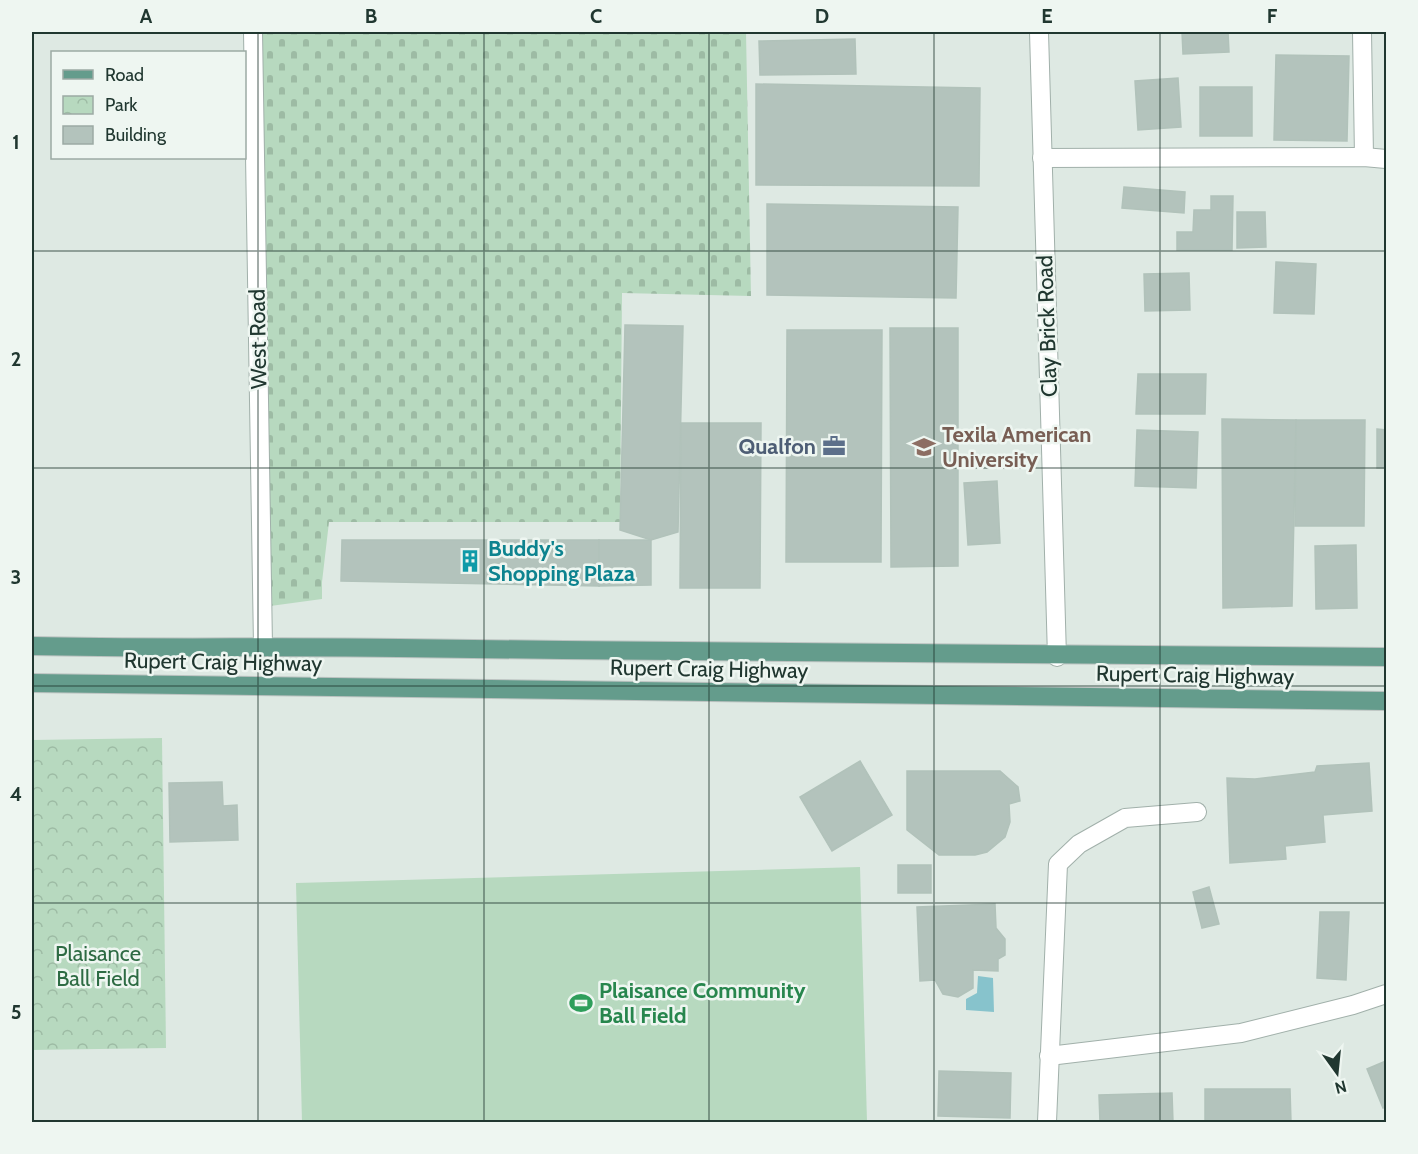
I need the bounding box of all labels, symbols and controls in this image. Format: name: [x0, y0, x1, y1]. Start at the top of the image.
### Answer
text: A: [140, 4, 153, 28]
text: B: [365, 4, 377, 28]
text: C: [590, 4, 602, 28]
text: D: [815, 4, 829, 28]
text: E: [1041, 4, 1053, 28]
text: F: [1267, 4, 1278, 28]
legend: [51, 51, 246, 159]
text: Road: [105, 64, 144, 86]
text: Park: [105, 94, 138, 116]
text: Building: [105, 124, 167, 146]
text: 1: [12, 130, 20, 154]
street label: Clay Brick Road: [1031, 255, 1063, 397]
street label: West Road: [244, 289, 272, 389]
text: 2: [11, 347, 21, 371]
place label: Texila American University: [942, 421, 1091, 473]
place label: Qualfon: [739, 433, 816, 460]
office icon: Qualfon: [821, 433, 847, 459]
school or university icon: Texila American University: [911, 434, 937, 460]
place label: Buddy's Shopping Plaza: [488, 535, 635, 587]
building icon: Buddy's Shopping Plaza: [457, 548, 483, 574]
text: 3: [11, 565, 21, 589]
street label: Rupert Craig Highway: [124, 647, 322, 677]
street label: Rupert Craig Highway: [610, 654, 808, 684]
street label: Rupert Craig Highway: [1096, 660, 1294, 690]
text: 4: [10, 782, 22, 806]
park label: Plaisance Ball Field: [55, 940, 141, 992]
place label: Plaisance Community Ball Field: [599, 977, 806, 1029]
sports icon: Plaisance Community Ball Field: [568, 990, 594, 1016]
text: 5: [11, 1000, 21, 1024]
north arrow: [1307, 1043, 1367, 1103]
text: N: [1333, 1076, 1349, 1098]

